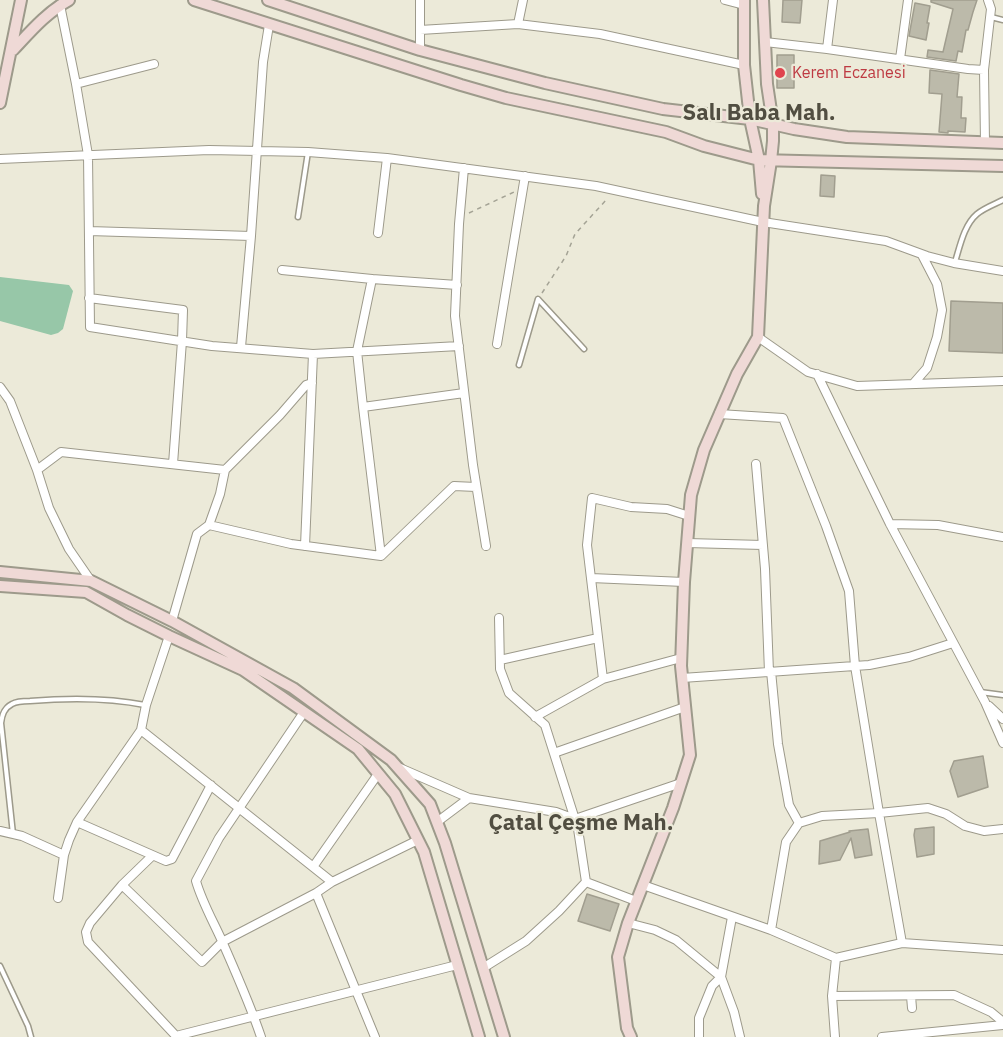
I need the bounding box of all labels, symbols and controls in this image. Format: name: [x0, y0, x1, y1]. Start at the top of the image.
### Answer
place label: Kerem Eczanesi: [792, 63, 906, 83]
marker: Kerem Eczanesi: [773, 66, 787, 80]
district label: Salı Baba Mah.: [682, 101, 836, 127]
district label: Çatal Çeşme Mah.: [489, 811, 673, 837]

